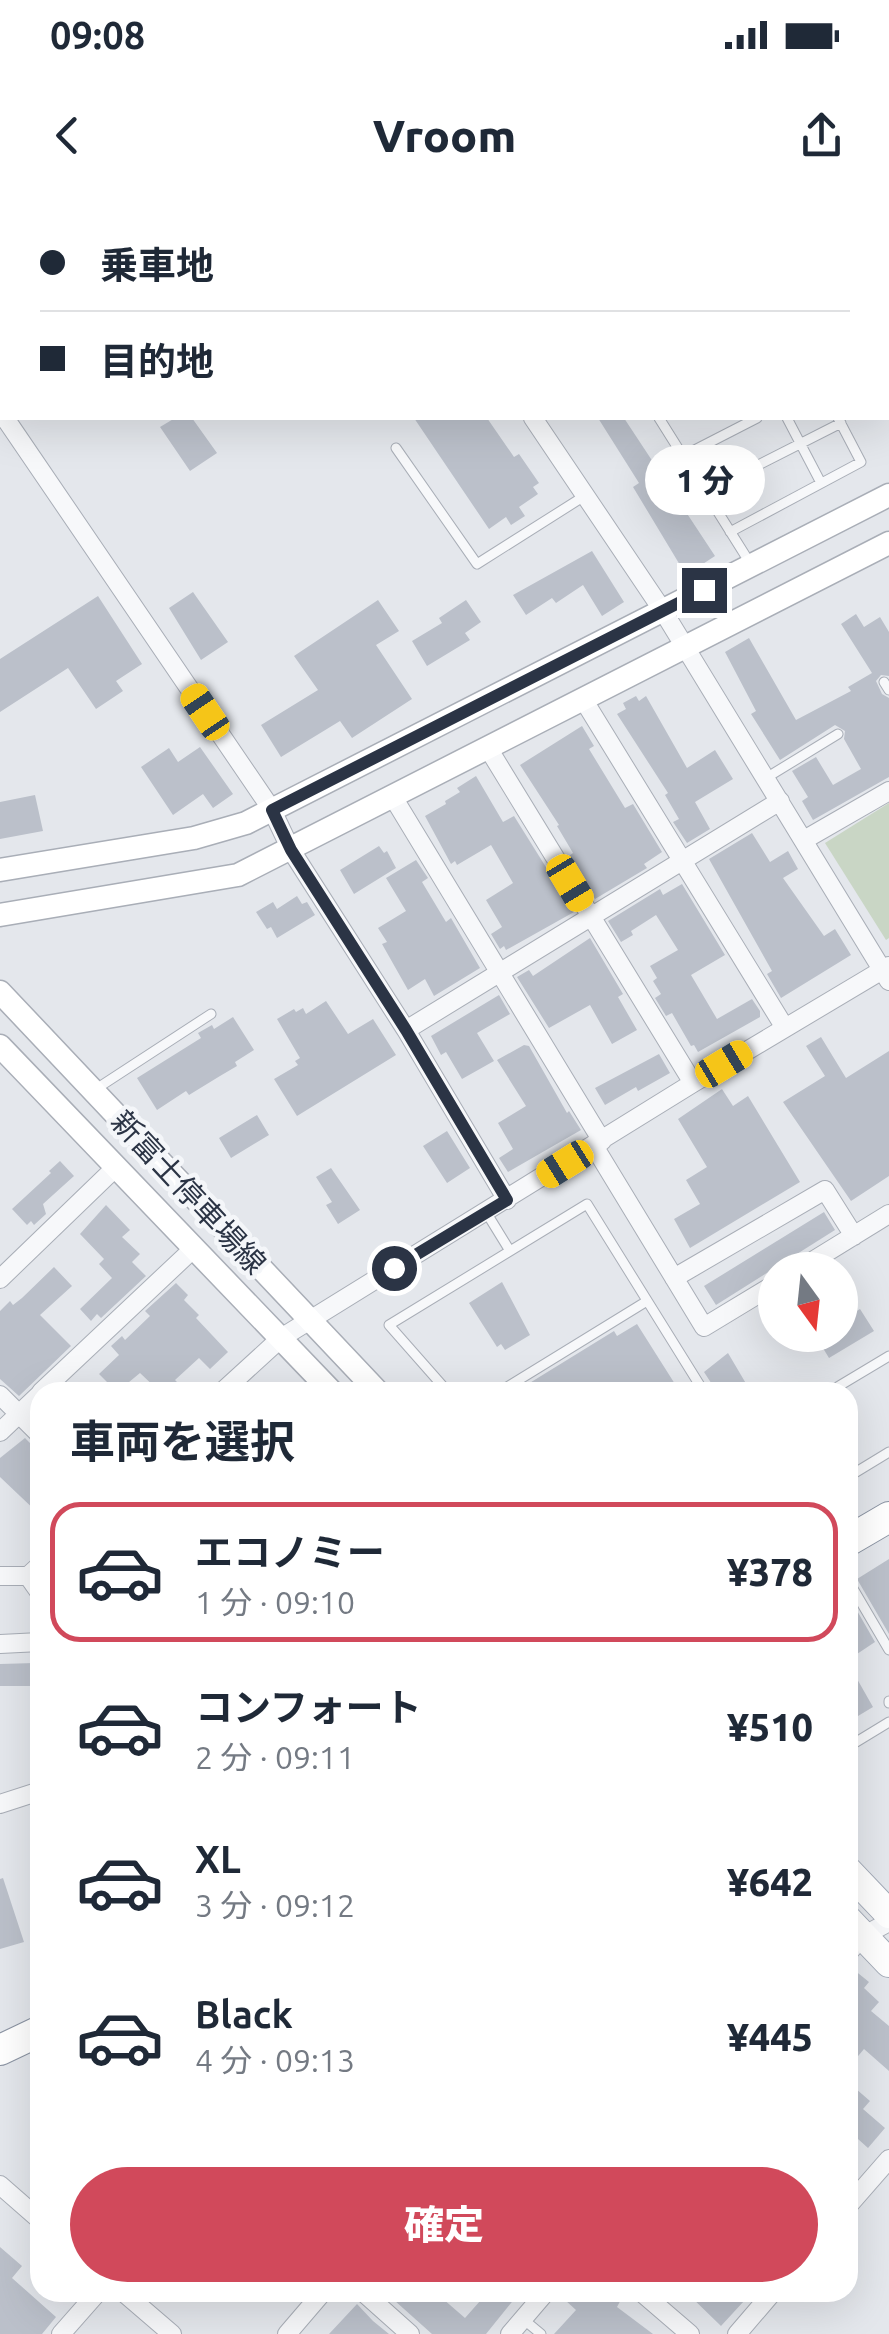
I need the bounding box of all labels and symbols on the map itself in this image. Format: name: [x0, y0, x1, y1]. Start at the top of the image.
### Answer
callout: 1 分: [644, 445, 764, 515]
route end: [682, 568, 727, 613]
car: [176, 679, 234, 745]
car: [542, 850, 598, 916]
car: [691, 1036, 757, 1092]
street label: 新富士停車場線: [105, 1104, 273, 1280]
car: [532, 1135, 598, 1193]
route start: [372, 1246, 417, 1291]
north arrow: [758, 1252, 858, 1352]

